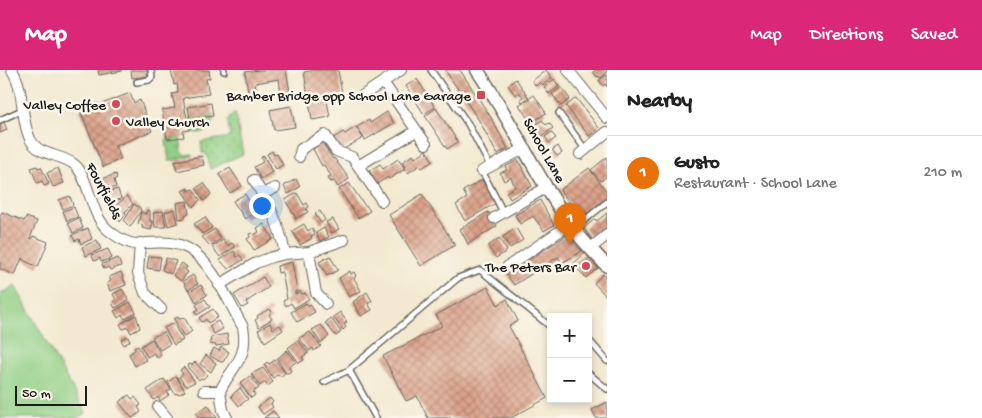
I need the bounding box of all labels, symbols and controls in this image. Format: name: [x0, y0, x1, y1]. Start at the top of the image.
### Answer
text: Map: [25, 21, 67, 50]
text: Map: [750, 25, 782, 46]
text: Directions: [810, 25, 883, 46]
text: Saved: [911, 25, 957, 46]
place label: Bamber Bridge opp School Lane Garage: [225, 88, 471, 106]
marker: Bamber Bridge opp School Lane Garage: [475, 89, 487, 101]
text: Nearby: [627, 90, 692, 115]
place label: Valley Coffee: [22, 97, 106, 115]
marker: Valley Coffee: [110, 98, 122, 110]
place label: Valley Church: [125, 114, 210, 132]
marker: Valley Church: [110, 115, 122, 127]
street label: School Lane: [518, 115, 569, 187]
text: Gusto: [674, 152, 720, 175]
street label: Fourfields: [80, 159, 126, 223]
text: 1: [640, 164, 646, 183]
text: 210 m: [923, 164, 962, 183]
text: Restaurant · School Lane: [674, 175, 837, 194]
your location: [249, 193, 275, 219]
pin: 1: [554, 203, 586, 244]
place label: The Peters Bar: [484, 259, 578, 277]
marker: The Peters Bar: [580, 260, 592, 272]
map controls: [547, 313, 592, 403]
button: +: [547, 313, 592, 358]
button: −: [547, 358, 592, 403]
scale bar: [15, 383, 88, 406]
text: 50 m: [22, 386, 51, 403]

